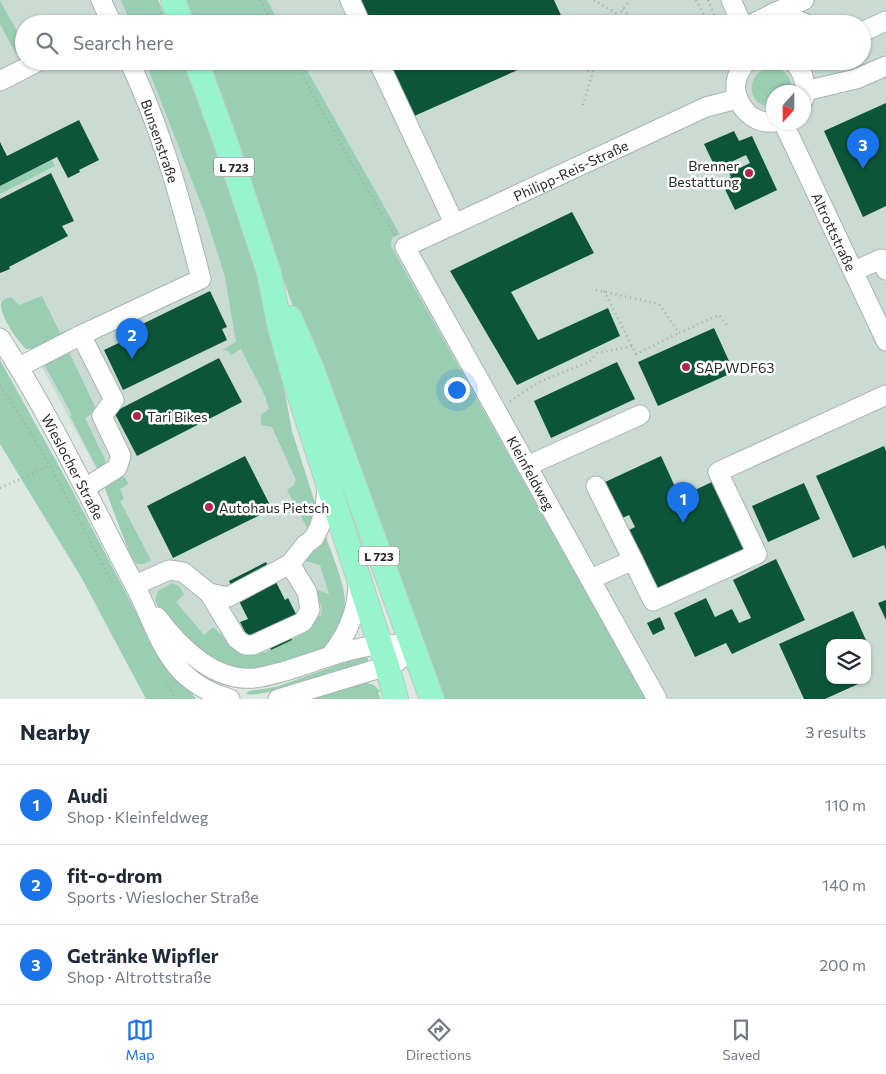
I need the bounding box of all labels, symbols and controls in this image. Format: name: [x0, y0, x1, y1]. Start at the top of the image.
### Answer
search box: [15, 15, 871, 70]
icon: search: [33, 29, 61, 57]
text: Search here: [73, 31, 173, 54]
north arrow: [766, 85, 811, 130]
street label: Bunsenstraße: [138, 97, 182, 185]
pin: 3: [847, 128, 879, 169]
street label: Philipp-Reis-Straße: [510, 136, 631, 204]
place label: Brenner Bestattung: [668, 157, 739, 190]
road number: L 723: [214, 158, 254, 176]
marker: Brenner Bestattung: [743, 167, 755, 179]
street label: Altrottstraße: [809, 189, 860, 274]
pin: 2: [116, 318, 148, 359]
place label: SAP WDF63: [696, 359, 774, 376]
marker: SAP WDF63: [680, 361, 692, 373]
your location: [444, 377, 470, 403]
place label: Tari Bikes: [147, 408, 208, 425]
marker: Tari Bikes: [131, 410, 143, 422]
street label: Wieslocher Straße: [39, 411, 108, 522]
street label: Kleinfeldweg: [504, 433, 559, 513]
pin: 1: [667, 482, 699, 523]
place label: Autohaus Pietsch: [219, 499, 329, 516]
marker: Autohaus Pietsch: [203, 501, 215, 513]
road number: L 723: [359, 546, 399, 566]
map controls: [826, 639, 871, 684]
button: layers: [826, 639, 871, 684]
text: Nearby: [20, 719, 90, 744]
text: 3 results: [805, 722, 866, 741]
text: Audi: [67, 784, 108, 807]
text: 1: [32, 795, 40, 814]
text: 110 m: [825, 795, 866, 814]
text: Shop · Kleinfeldweg: [67, 807, 208, 826]
text: fit-o-drom: [67, 864, 162, 887]
text: 2: [31, 875, 41, 894]
text: 140 m: [822, 875, 866, 894]
text: Sports · Wieslocher Straße: [67, 887, 259, 906]
text: Getränke Wipfler: [67, 944, 219, 967]
text: 3: [31, 955, 41, 974]
text: 200 m: [819, 955, 866, 974]
text: Shop · Altrottstraße: [67, 967, 211, 986]
tab: Map: [126, 1016, 154, 1063]
tab: Directions: [406, 1016, 471, 1063]
tab: Saved: [723, 1016, 760, 1063]

